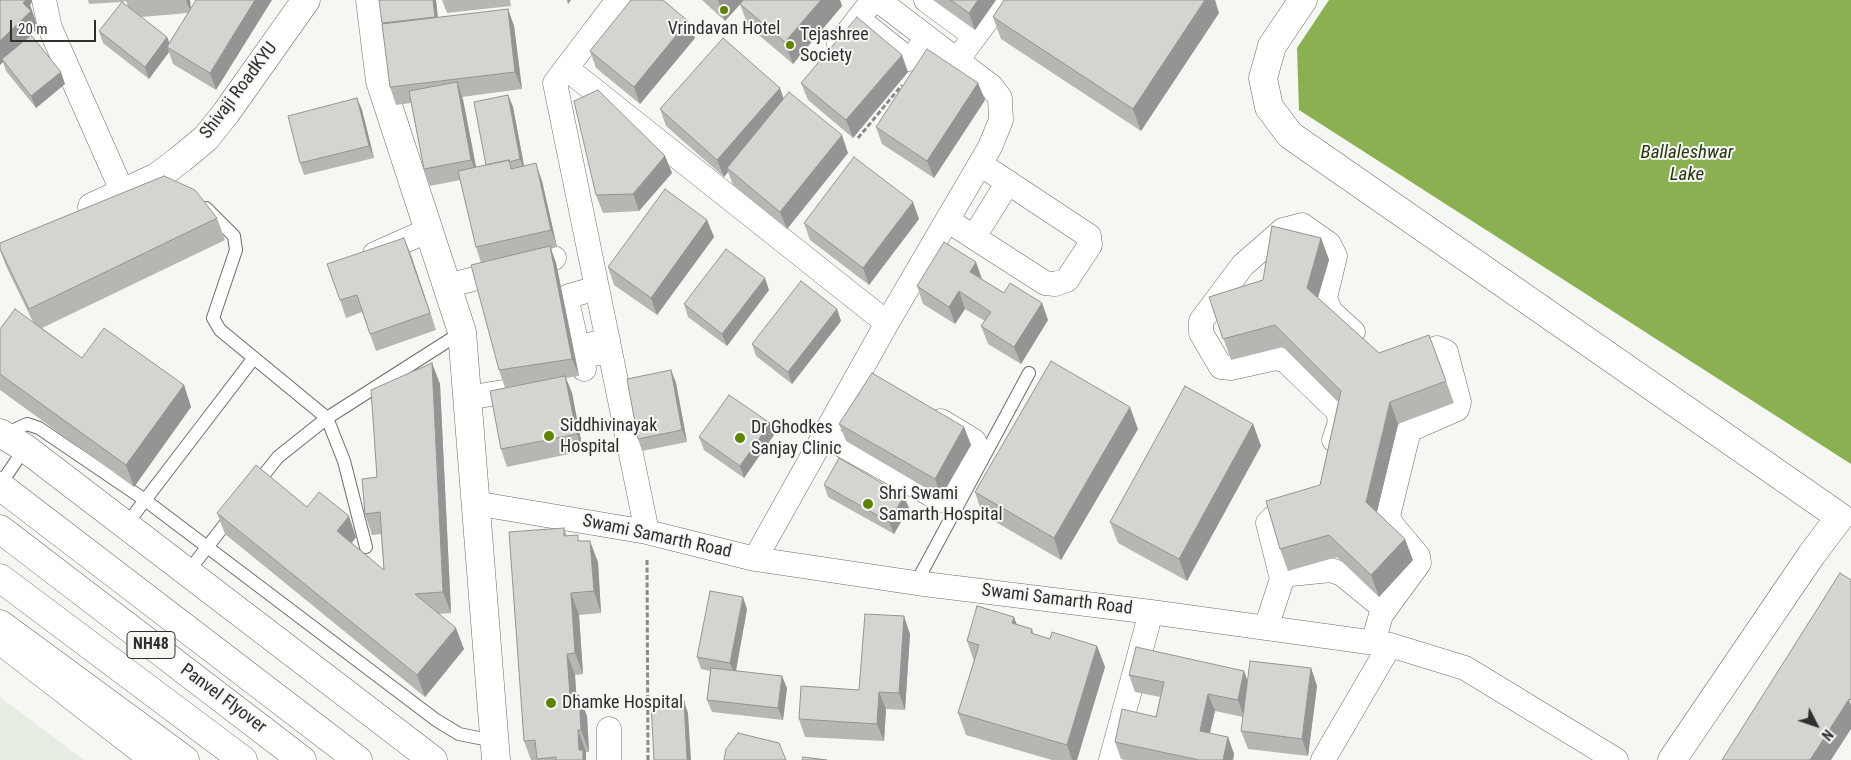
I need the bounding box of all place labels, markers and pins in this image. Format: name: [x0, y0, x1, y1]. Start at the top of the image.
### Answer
marker: Vrindavan Hotel: [718, 4, 730, 16]
place label: Vrindavan Hotel: [668, 18, 780, 40]
place label: Tejashree Society: [800, 24, 869, 66]
marker: Tejashree Society: [784, 39, 796, 51]
place label: Siddhivinayak Hospital: [560, 415, 657, 458]
place label: Dr Ghodkes Sanjay Clinic: [751, 417, 841, 459]
marker: Siddhivinayak Hospital: [542, 429, 556, 443]
marker: Dr Ghodkes Sanjay Clinic: [733, 431, 747, 445]
place label: Shri Swami Samarth Hospital: [879, 483, 1003, 526]
marker: Shri Swami Samarth Hospital: [861, 497, 875, 511]
place label: Dhamke Hospital: [562, 692, 683, 714]
marker: Dhamke Hospital: [544, 696, 558, 710]

